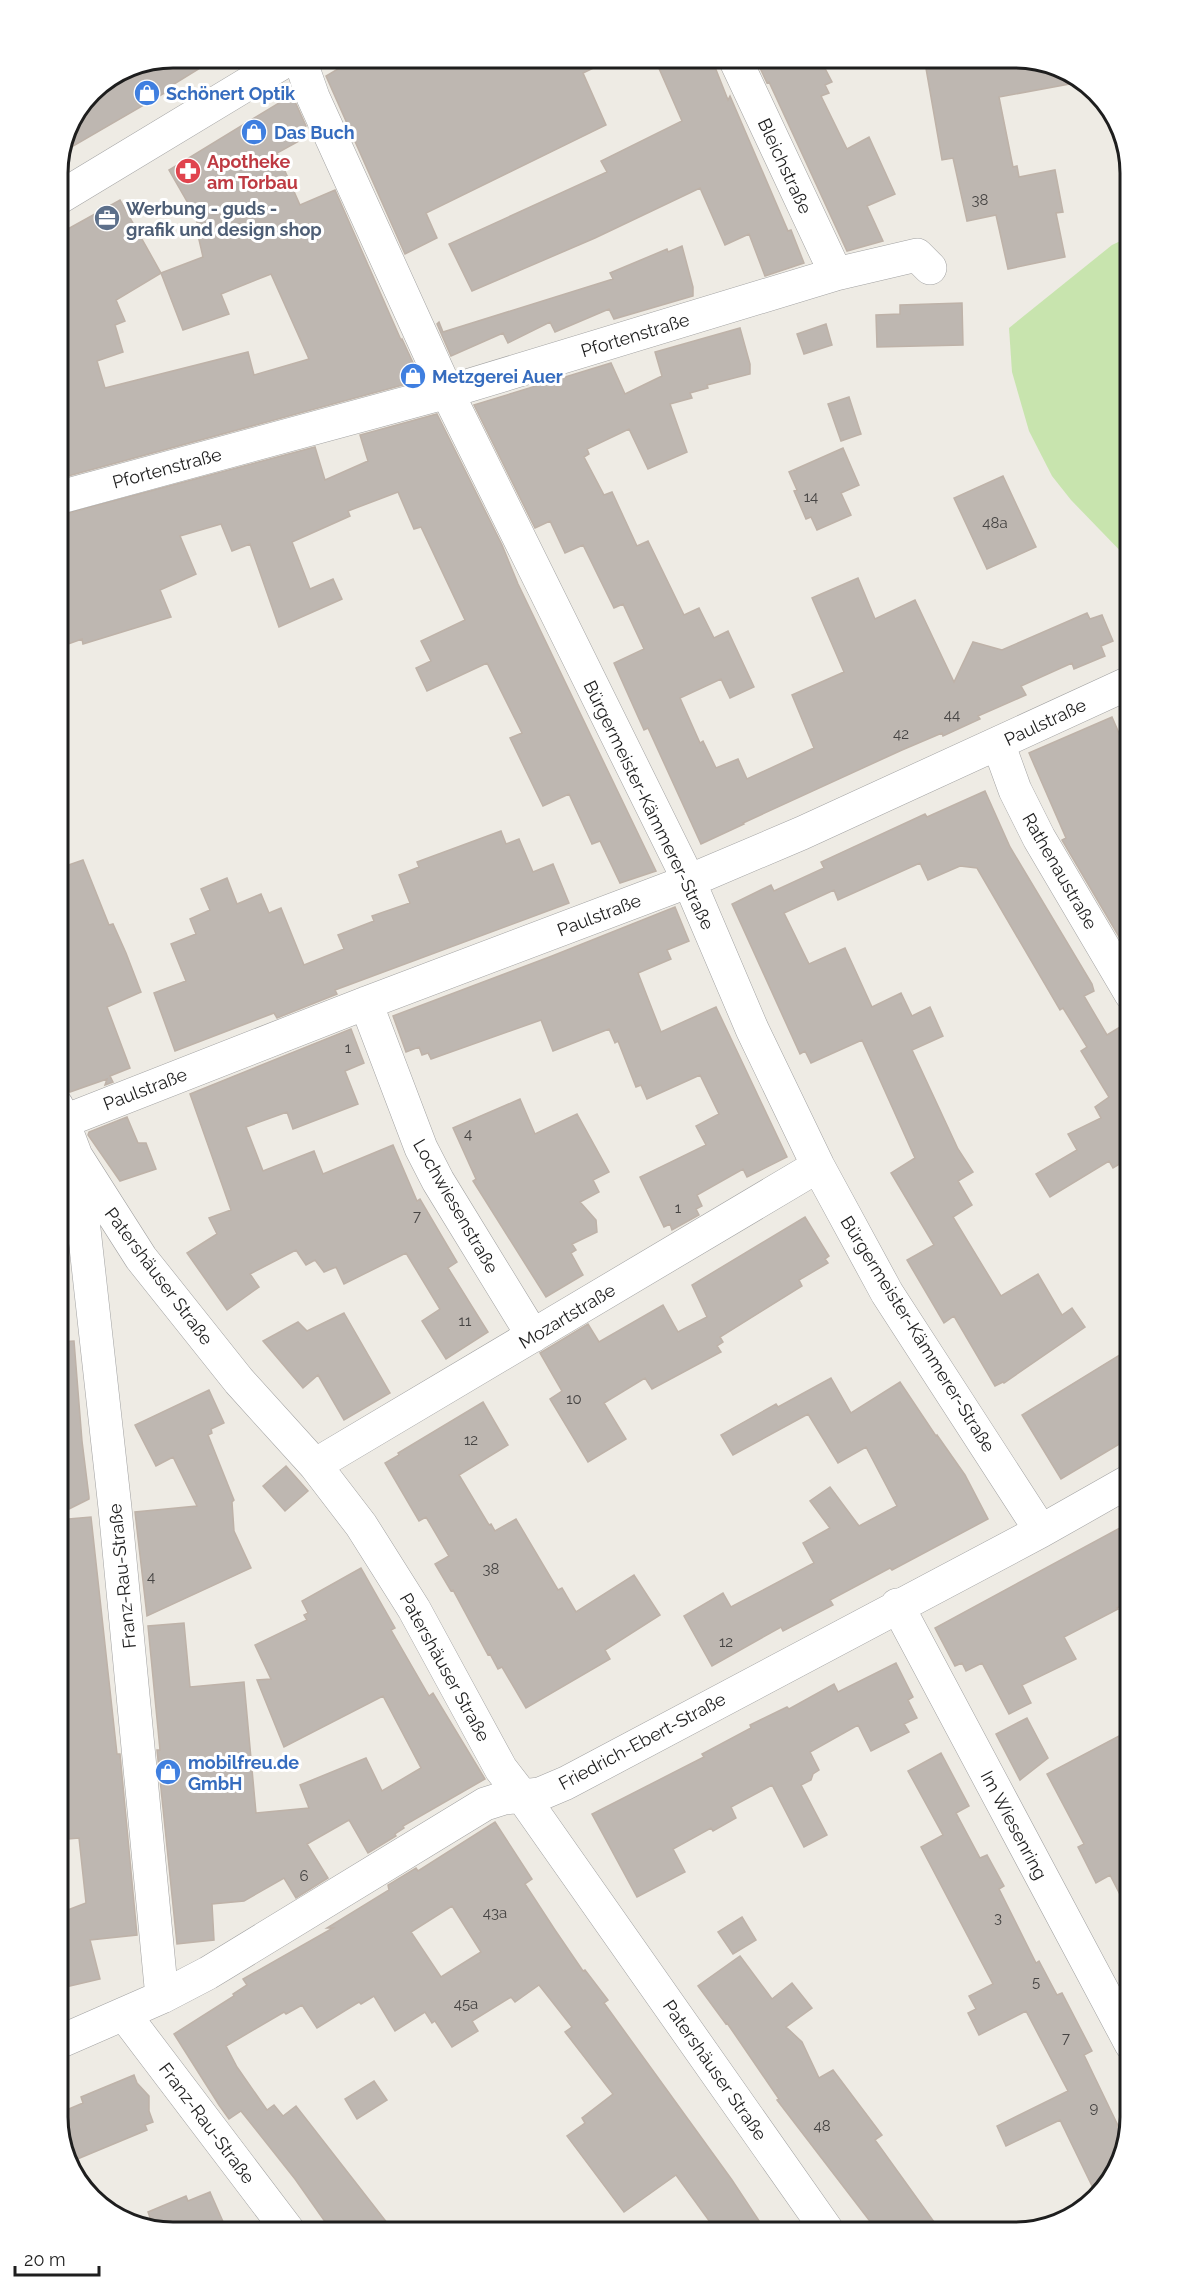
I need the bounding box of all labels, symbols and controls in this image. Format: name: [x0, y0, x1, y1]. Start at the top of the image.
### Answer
shop icon: Schönert Optik: [132, 78, 162, 108]
place label: Schönert Optik: [166, 83, 296, 104]
street label: Bleichstraße: [754, 115, 816, 218]
shop icon: Das Buch: [239, 117, 269, 147]
place label: Das Buch: [274, 122, 355, 143]
place label: Apotheke am Torbau: [207, 151, 298, 193]
pharmacy icon: Apotheke am Torbau: [173, 156, 203, 186]
house number: 38: [972, 191, 989, 209]
place label: Werbung - guds - grafik und design shop: [126, 198, 322, 240]
office icon: Werbung - guds - grafik und design shop: [92, 203, 122, 233]
street label: Pfortenstraße: [578, 308, 692, 361]
shop icon: Metzgerei Auer: [398, 361, 428, 391]
place label: Metzgerei Auer: [432, 366, 563, 387]
street label: Pfortenstraße: [110, 443, 224, 493]
house number: 14: [804, 488, 818, 506]
house number: 48a: [982, 514, 1008, 532]
street label: Bürgermeister-Kämmerer-Straße: [579, 677, 719, 933]
street label: Paulstraße: [1001, 694, 1090, 750]
house number: 44: [944, 706, 960, 724]
house number: 42: [893, 725, 909, 743]
street label: Rathenaustraße: [1018, 809, 1102, 933]
street label: Paulstraße: [554, 889, 644, 941]
house number: 1: [345, 1039, 352, 1057]
street label: Paulstraße: [100, 1063, 190, 1115]
house number: 4: [464, 1125, 472, 1143]
street label: Lochwiesenstraße: [409, 1135, 503, 1277]
house number: 1: [675, 1199, 682, 1217]
street label: Patershäuser Straße: [101, 1203, 218, 1349]
house number: 7: [413, 1207, 421, 1225]
street label: Bürgermeister-Kämmerer-Straße: [836, 1212, 1000, 1456]
street label: Mozartstraße: [515, 1279, 619, 1353]
house number: 11: [459, 1312, 472, 1330]
house number: 10: [566, 1390, 582, 1408]
house number: 12: [464, 1431, 478, 1449]
street label: Franz-Rau-Straße: [104, 1502, 140, 1650]
house number: 38: [483, 1560, 500, 1578]
house number: 4: [147, 1568, 155, 1586]
street label: Patershäuser Straße: [395, 1589, 495, 1745]
house number: 12: [719, 1633, 733, 1651]
street label: Friedrich-Ebert-Straße: [555, 1688, 729, 1794]
place label: mobilfreu.de GmbH: [188, 1752, 299, 1794]
shop icon: mobilfreu.de GmbH: [153, 1757, 183, 1787]
street label: Im Wiesenring: [977, 1767, 1051, 1883]
house number: 6: [299, 1867, 309, 1885]
house number: 43a: [483, 1904, 507, 1922]
house number: 3: [994, 1909, 1002, 1927]
house number: 5: [1032, 1973, 1040, 1991]
house number: 45a: [454, 1995, 478, 2013]
street label: Patershäuser Straße: [659, 1996, 772, 2145]
house number: 7: [1062, 2029, 1070, 2047]
street label: Franz-Rau-Straße: [155, 2058, 259, 2188]
house number: 9: [1090, 2099, 1099, 2117]
house number: 48: [813, 2117, 831, 2135]
scale bar: [15, 2239, 99, 2277]
text: 20 m: [24, 2249, 66, 2270]

